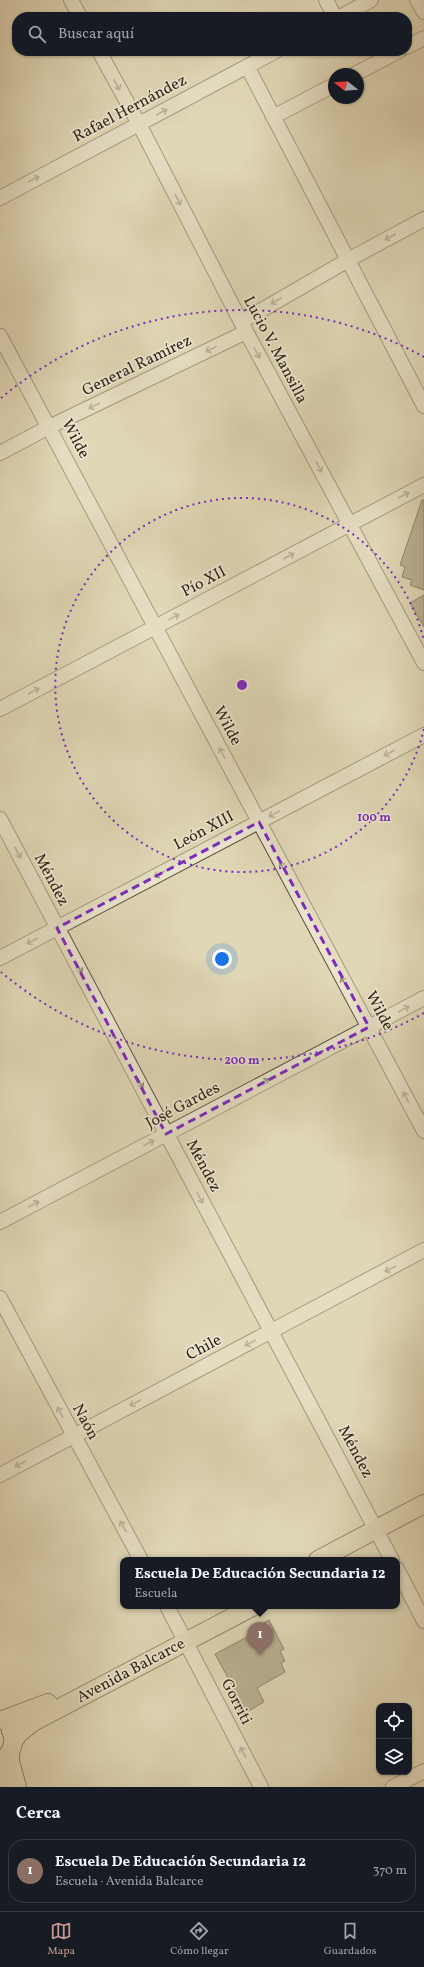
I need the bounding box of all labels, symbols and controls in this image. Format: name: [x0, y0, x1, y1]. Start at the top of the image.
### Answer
search box: [12, 12, 412, 56]
icon: search: [26, 23, 48, 45]
text: Buscar aquí: [58, 24, 134, 45]
north arrow: [328, 68, 364, 104]
street label: Rafael Hernández: [69, 70, 191, 148]
one-way arrow: [114, 79, 122, 91]
one-way arrow: [155, 107, 167, 115]
one-way arrow: [28, 175, 40, 183]
one-way arrow: [175, 194, 182, 206]
one-way arrow: [384, 234, 396, 242]
street label: Lucio V. Mansilla: [237, 292, 313, 408]
one-way arrow: [271, 298, 283, 306]
street label: General Ramírez: [79, 330, 195, 402]
one-way arrow: [205, 346, 217, 353]
one-way arrow: [254, 347, 262, 359]
one-way arrow: [88, 402, 100, 410]
street label: Wilde: [55, 415, 95, 463]
one-way arrow: [316, 461, 323, 473]
one-way arrow: [398, 491, 410, 499]
one-way arrow: [283, 552, 295, 559]
street label: Pío XII: [178, 561, 230, 603]
one-way arrow: [168, 613, 180, 620]
centre of rings: [235, 678, 249, 692]
one-way arrow: [28, 687, 40, 694]
street label: Wilde: [207, 702, 247, 750]
one-way arrow: [218, 747, 225, 759]
one-way arrow: [384, 750, 396, 758]
street label: León XIII: [170, 806, 238, 856]
text: 100 m: [357, 810, 391, 826]
one-way arrow: [269, 811, 281, 818]
one-way arrow: [15, 847, 22, 859]
street label: Méndez: [28, 850, 74, 910]
one-way arrow: [279, 862, 287, 874]
one-way arrow: [153, 871, 165, 878]
one-way arrow: [26, 938, 38, 945]
your location: [212, 949, 232, 969]
one-way arrow: [76, 962, 83, 974]
one-way arrow: [340, 976, 348, 988]
street label: Wilde: [359, 987, 399, 1035]
one-way arrow: [398, 1004, 410, 1012]
text: 200 m: [224, 1053, 260, 1069]
one-way arrow: [136, 1077, 144, 1089]
street label: José Gardes: [142, 1077, 224, 1135]
one-way arrow: [258, 1078, 270, 1086]
one-way arrow: [401, 1091, 409, 1103]
street label: Méndez: [180, 1136, 226, 1196]
one-way arrow: [143, 1139, 155, 1147]
one-way arrow: [197, 1192, 205, 1204]
one-way arrow: [28, 1200, 40, 1207]
one-way arrow: [384, 1265, 396, 1273]
street label: Chile: [182, 1330, 226, 1366]
one-way arrow: [244, 1339, 256, 1347]
street label: Naón: [66, 1400, 104, 1444]
one-way arrow: [129, 1400, 141, 1408]
one-way arrow: [56, 1406, 63, 1418]
street label: Méndez: [332, 1422, 378, 1482]
one-way arrow: [14, 1461, 26, 1469]
one-way arrow: [118, 1520, 126, 1532]
popup: [120, 1557, 400, 1609]
text: Escuela De Educación Secundaria 12: [135, 1564, 385, 1585]
text: Escuela: [135, 1585, 178, 1603]
pin: 1: [247, 1622, 273, 1655]
street label: Avenida Balcarce: [73, 1633, 189, 1709]
street label: Gorriti: [215, 1675, 257, 1729]
map controls: [376, 1703, 412, 1775]
button: locate: [376, 1703, 412, 1739]
button: layers: [376, 1739, 412, 1775]
one-way arrow: [239, 1747, 246, 1759]
text: Cerca: [16, 1802, 61, 1825]
text: Escuela De Educación Secundaria 12: [55, 1852, 306, 1873]
text: 1: [27, 1862, 33, 1880]
text: 370 m: [373, 1862, 407, 1880]
text: Escuela · Avenida Balcarce: [55, 1873, 203, 1891]
tab: Mapa: [48, 1920, 75, 1959]
tab: Cómo llegar: [170, 1920, 229, 1959]
tab: Guardados: [324, 1920, 376, 1959]

